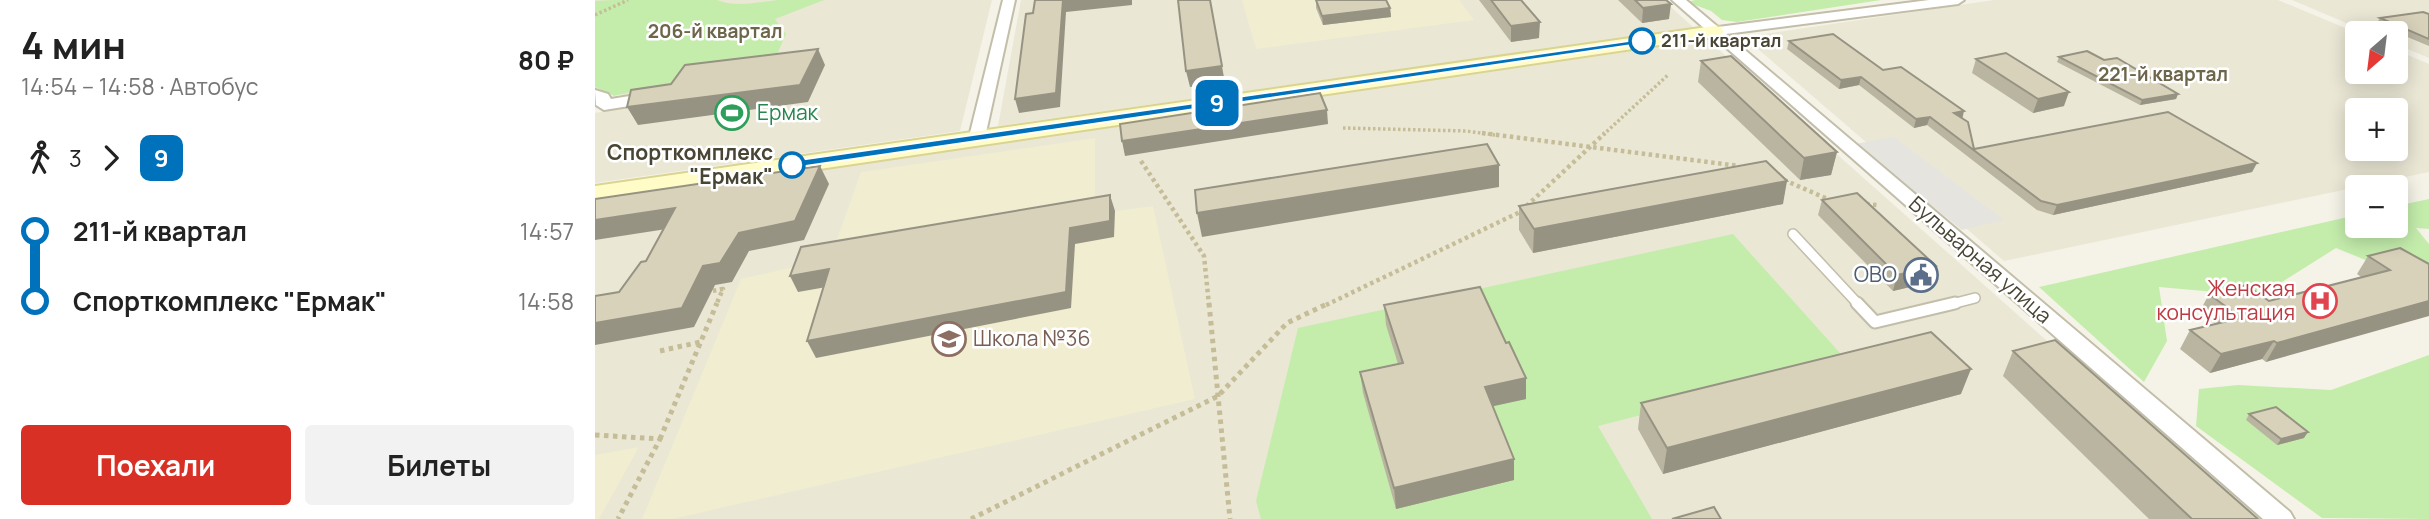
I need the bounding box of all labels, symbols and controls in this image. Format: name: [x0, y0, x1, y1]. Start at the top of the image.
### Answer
text: 4 мин: [21, 18, 126, 70]
district label: 206-й квартал: [648, 18, 782, 44]
north arrow: [2345, 21, 2408, 84]
map controls: [2345, 21, 2408, 238]
marker: 211-й квартал: [1629, 28, 1655, 54]
place label: 211-й квартал: [1661, 28, 1781, 52]
text: 80 ₽: [518, 42, 574, 78]
district label: 221-й квартал: [2098, 61, 2228, 87]
text: 14:54 – 14:58 · Автобус: [21, 70, 259, 102]
line badge: 9: [1194, 80, 1240, 126]
text: 9: [1210, 86, 1224, 119]
sports icon: Ермак: [713, 94, 751, 132]
place label: Ермак: [757, 98, 819, 126]
button: +: [2345, 98, 2408, 161]
place label: Спорткомплекс "Ермак": [607, 138, 773, 190]
icon: walk: [21, 139, 59, 177]
icon: forward: [92, 139, 130, 177]
text: 9: [154, 141, 169, 174]
text: 3: [69, 142, 82, 174]
marker: Спорткомплекс "Ермак": [779, 152, 805, 178]
button: −: [2345, 175, 2408, 238]
street label: Бульварная улица: [1903, 189, 2058, 329]
text: 211-й квартал: [73, 213, 247, 249]
text: 14:57: [520, 215, 574, 247]
public building icon: ОВО: [1902, 256, 1940, 294]
place label: ОВО: [1854, 260, 1897, 288]
place label: Женская консультация: [2156, 274, 2295, 326]
hospital icon: Женская консультация: [2301, 282, 2339, 320]
text: Спорткомплекс "Ермак": [73, 283, 387, 319]
text: 14:58: [518, 285, 574, 317]
school or university icon: Школа №36: [930, 320, 968, 358]
place label: Школа №36: [973, 324, 1091, 352]
button: Поехали: [21, 425, 291, 505]
button: Билеты: [305, 425, 574, 505]

